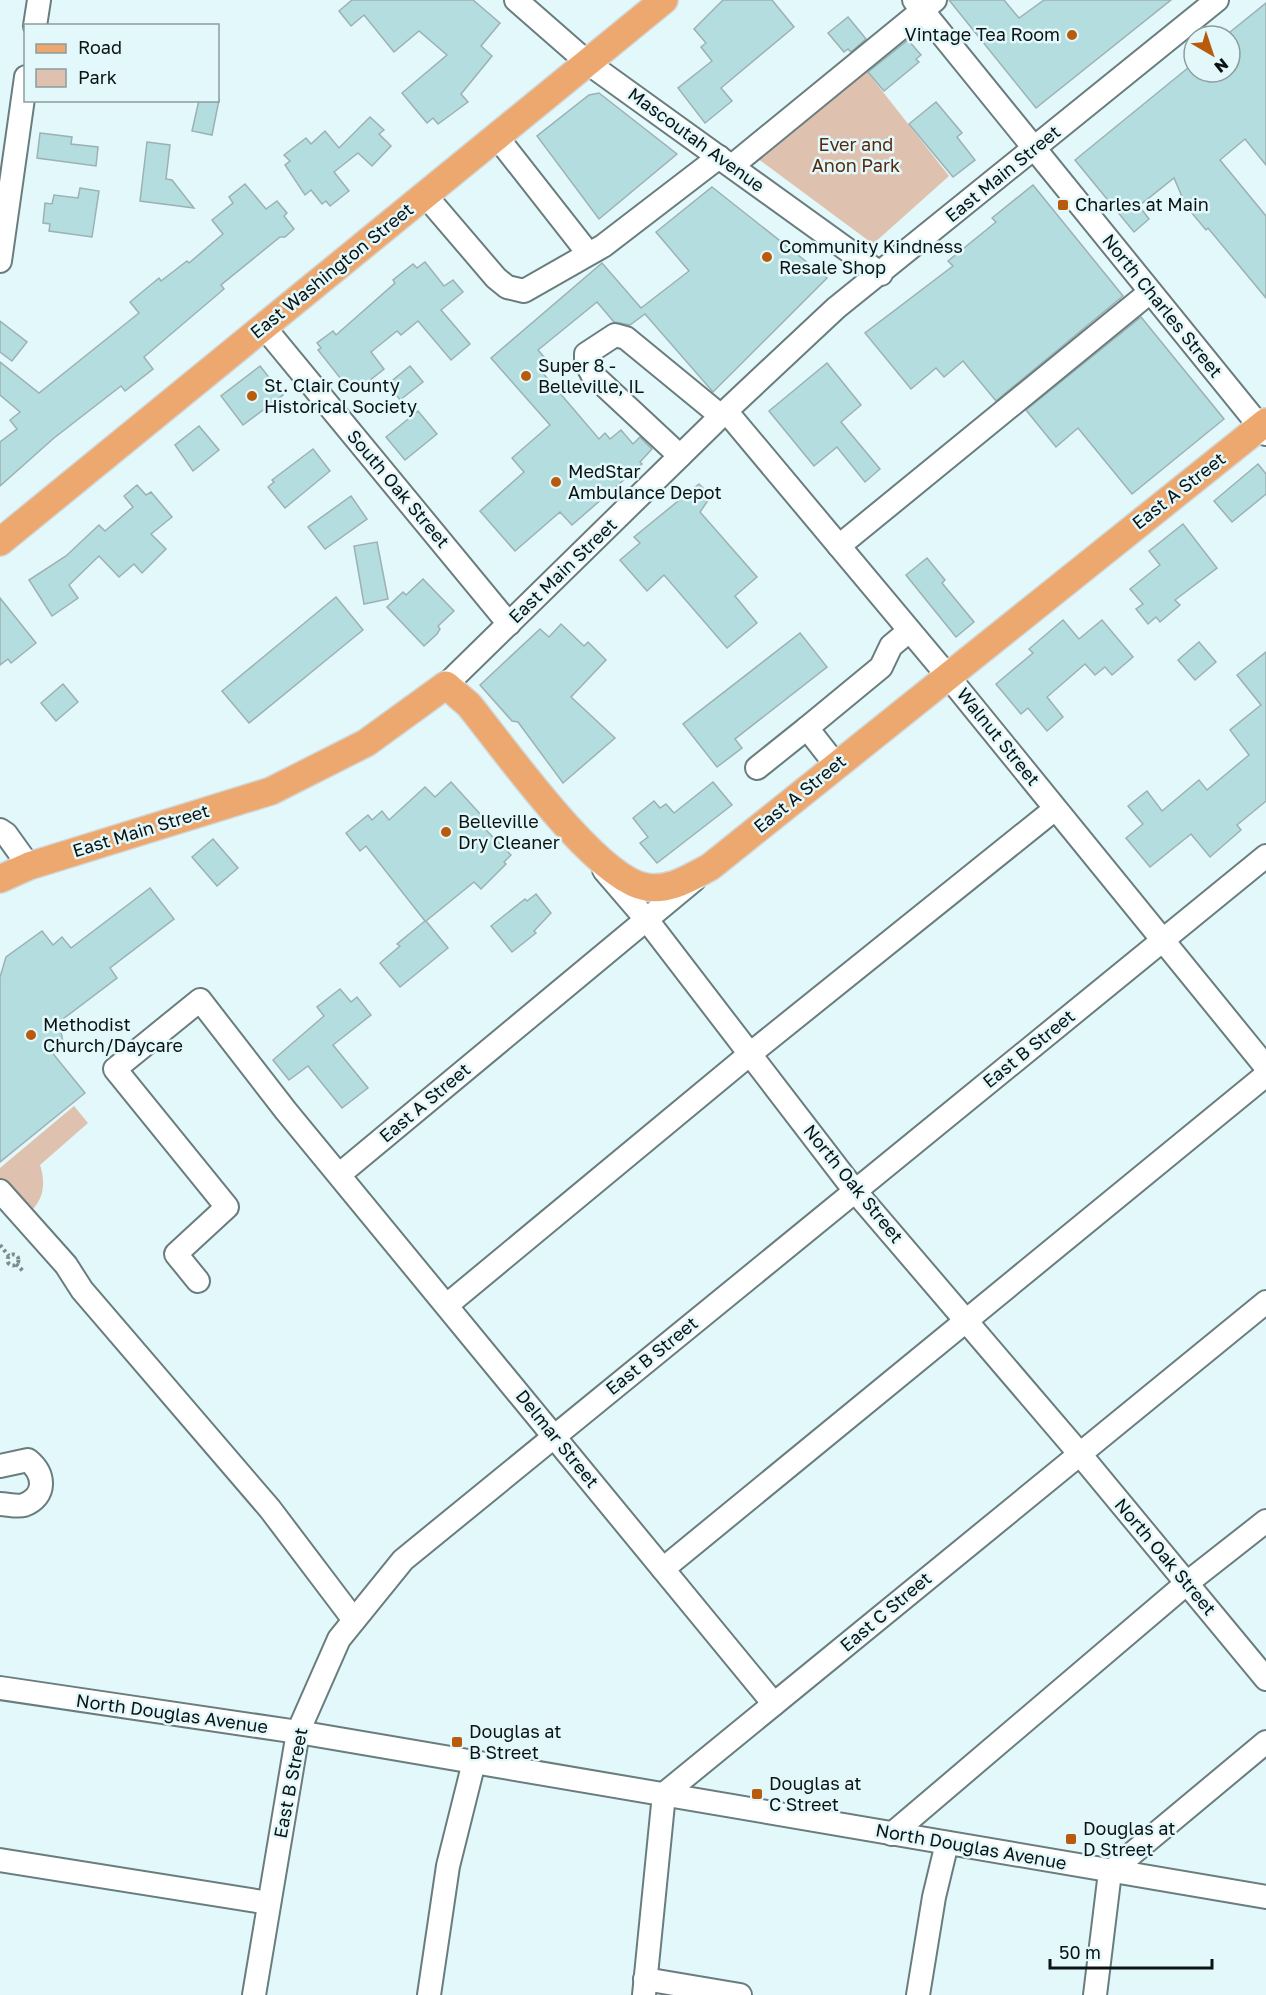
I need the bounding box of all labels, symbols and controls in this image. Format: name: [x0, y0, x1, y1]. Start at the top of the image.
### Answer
place label: Vintage Tea Room: [905, 23, 1060, 45]
legend: [24, 24, 219, 102]
north arrow: [1182, 24, 1242, 84]
marker: Vintage Tea Room: [1065, 28, 1079, 42]
text: Road: [78, 36, 122, 58]
text: N: [1210, 54, 1232, 77]
text: Park: [78, 66, 117, 88]
street label: Mascoutah Avenue: [624, 82, 769, 196]
street label: East Main Street: [940, 120, 1064, 226]
park label: Ever and Anon Park: [812, 133, 900, 176]
place label: Charles at Main: [1075, 193, 1209, 215]
street label: East Washington Street: [245, 198, 417, 343]
marker: Charles at Main: [1056, 198, 1070, 212]
street label: North Charles Street: [1098, 229, 1227, 382]
place label: Community Kindness Resale Shop: [779, 235, 963, 278]
marker: Community Kindness Resale Shop: [760, 250, 774, 264]
place label: Super 8 - Belleville, IL: [538, 354, 644, 397]
marker: Super 8 - Belleville, IL: [519, 369, 533, 383]
place label: St. Clair County Historical Society: [264, 374, 417, 417]
marker: St. Clair County Historical Society: [245, 389, 259, 403]
street label: South Oak Street: [343, 425, 455, 552]
street label: East A Street: [1127, 447, 1229, 533]
place label: MedStar Ambulance Depot: [568, 460, 722, 503]
marker: MedStar Ambulance Depot: [549, 475, 563, 489]
street label: East Main Street: [504, 513, 621, 627]
street label: Walnut Street: [953, 683, 1045, 790]
street label: East A Street: [749, 749, 850, 837]
street label: East Main Street: [70, 799, 212, 861]
place label: Belleville Dry Cleaner: [458, 810, 560, 853]
marker: Belleville Dry Cleaner: [439, 825, 453, 839]
street label: East B Street: [978, 1004, 1079, 1092]
place label: Methodist Church/Daycare: [43, 1013, 183, 1056]
marker: Methodist Church/Daycare: [24, 1028, 38, 1042]
street label: East A Street: [374, 1058, 474, 1147]
street label: North Oak Street: [799, 1120, 908, 1247]
street label: East B Street: [601, 1311, 702, 1399]
street label: Delmar Street: [512, 1385, 604, 1492]
street label: North Oak Street: [1110, 1493, 1221, 1619]
street label: East C Street: [835, 1567, 935, 1656]
street label: North Douglas Avenue: [75, 1689, 269, 1737]
place label: Douglas at B Street: [469, 1720, 562, 1763]
street label: East B Street: [269, 1726, 312, 1840]
marker: Douglas at B Street: [450, 1735, 464, 1749]
place label: Douglas at C Street: [769, 1772, 862, 1815]
marker: Douglas at C Street: [750, 1787, 764, 1801]
place label: Douglas at D Street: [1083, 1817, 1176, 1860]
street label: North Douglas Avenue: [874, 1818, 1068, 1874]
marker: Douglas at D Street: [1064, 1832, 1078, 1846]
scale bar: [1050, 1932, 1212, 1970]
text: 50 m: [1059, 1941, 1101, 1963]

